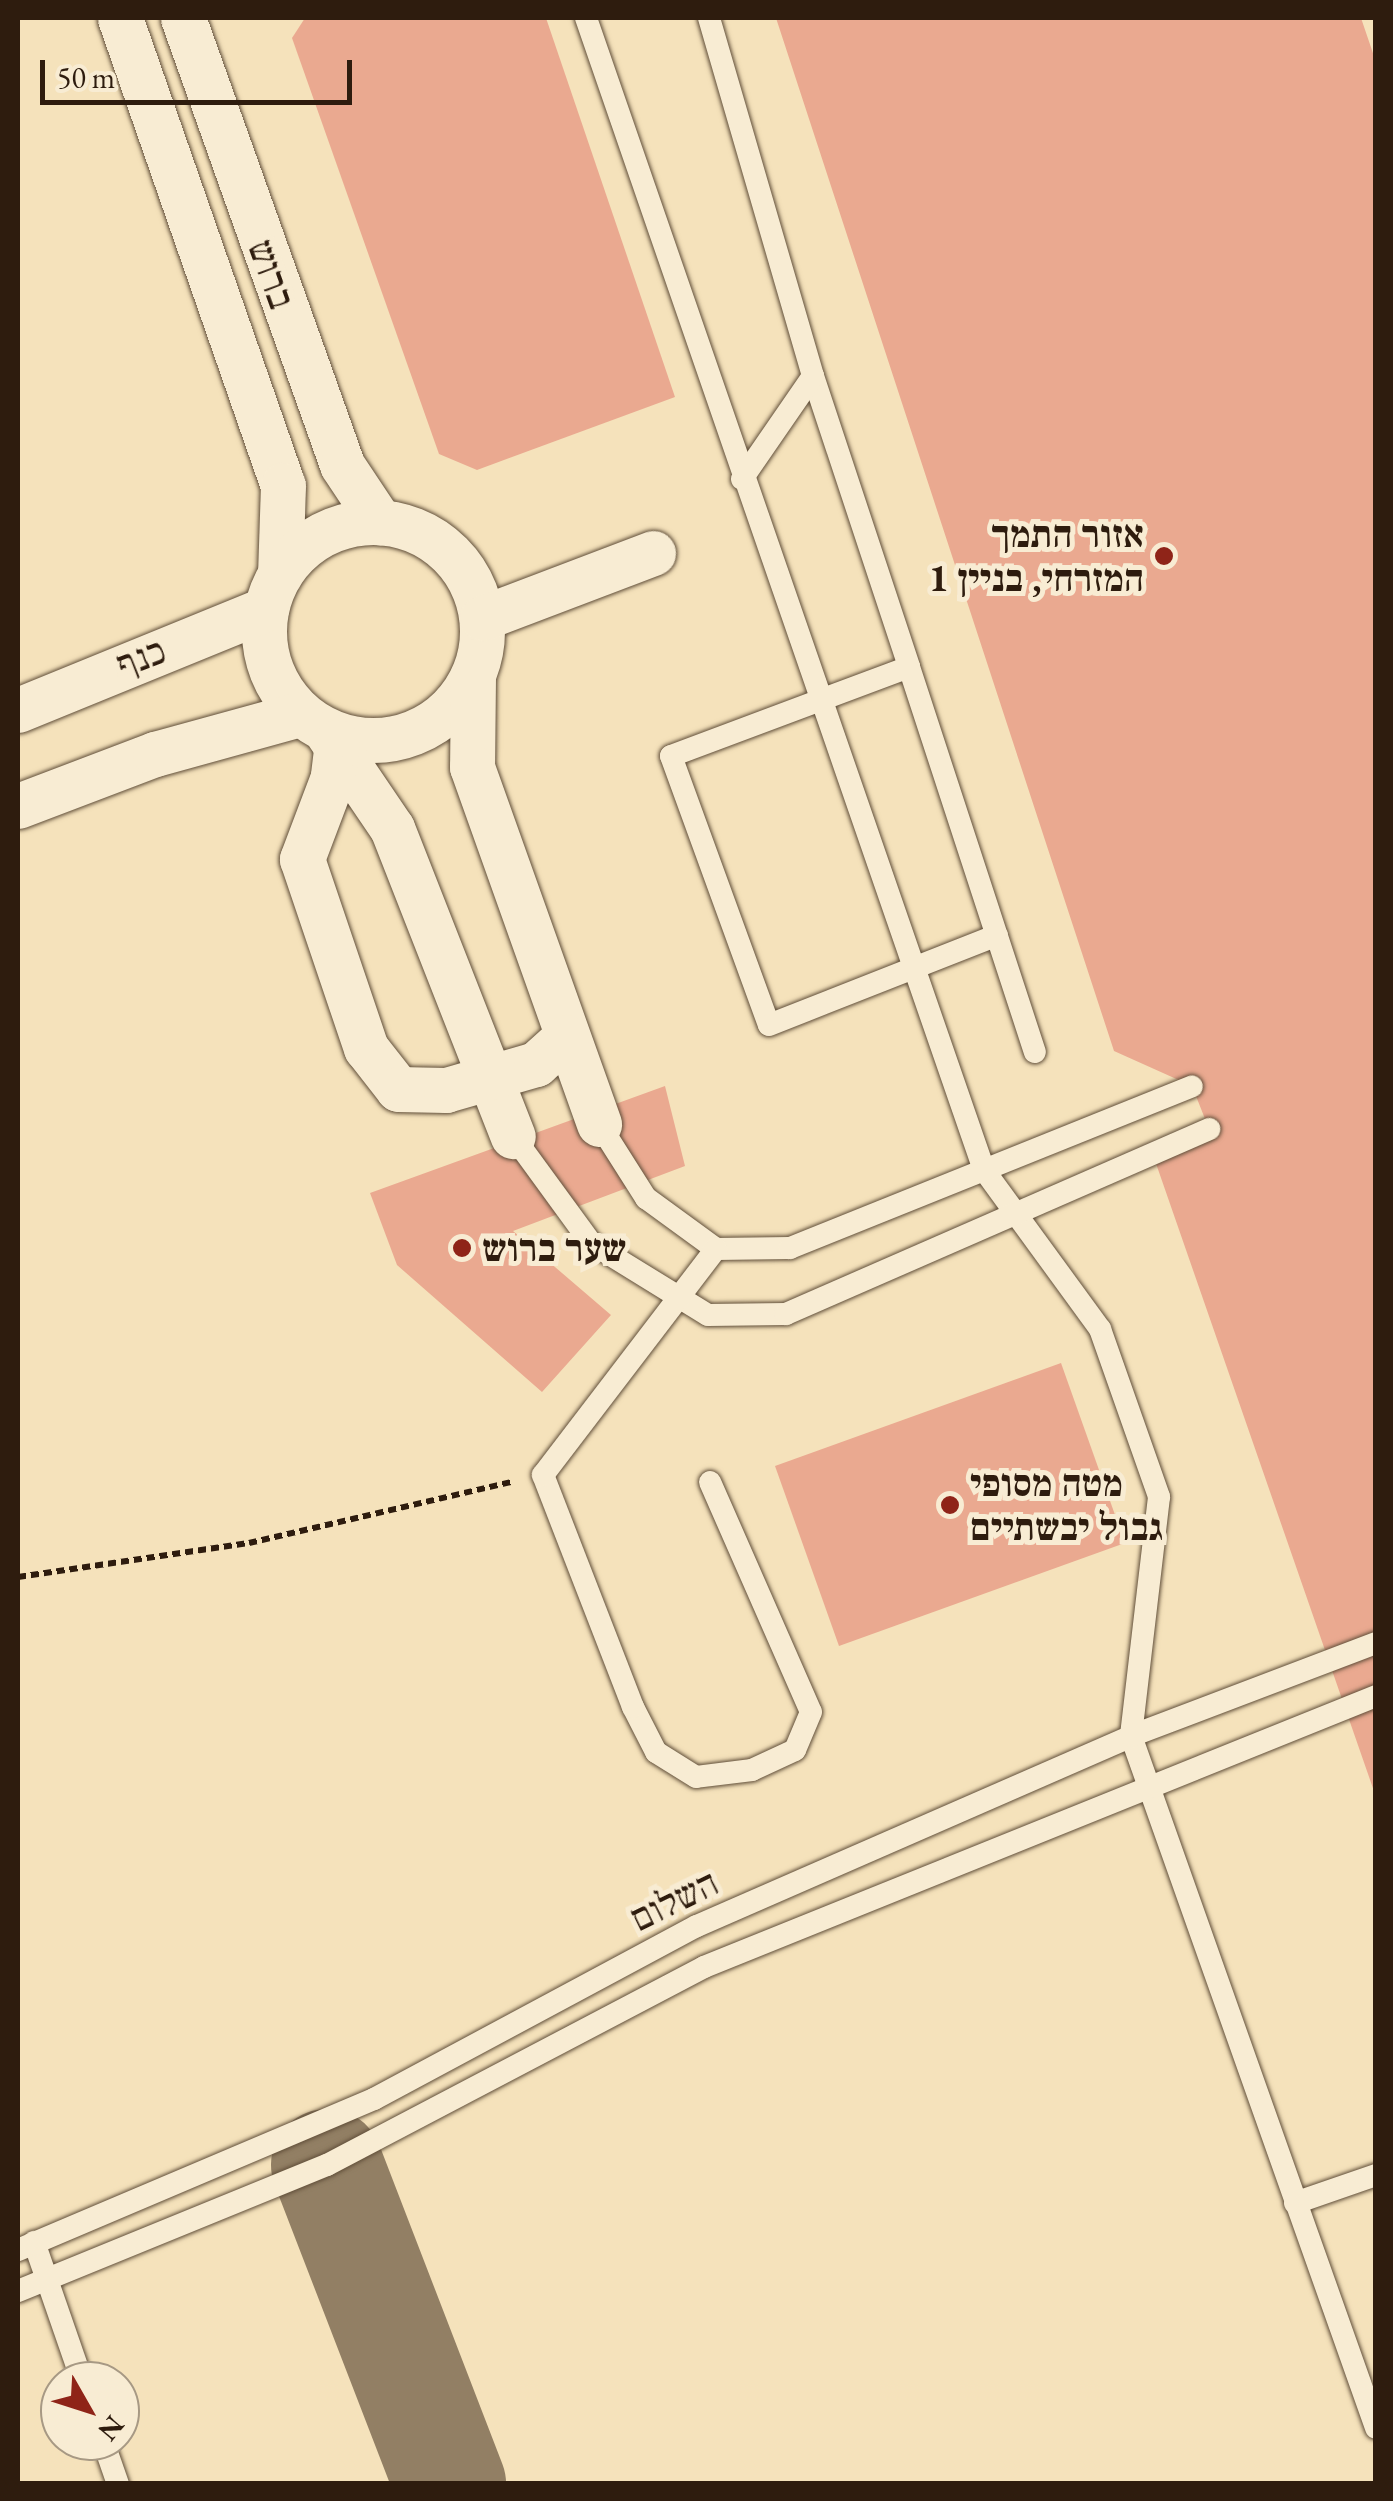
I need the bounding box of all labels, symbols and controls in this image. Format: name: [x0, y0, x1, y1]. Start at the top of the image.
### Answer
scale bar: [45, 40, 358, 102]
text: 50 m: [57, 58, 115, 97]
street label: ברוש: [239, 233, 305, 315]
place label: אזור התמך המזרחי, בניין 1: [929, 511, 1144, 600]
marker: אזור התמך המזרחי, בניין 1: [1153, 545, 1175, 567]
street label: כנף: [110, 627, 172, 687]
place label: שער ברוש: [482, 1225, 627, 1271]
marker: שער ברוש: [451, 1237, 473, 1259]
place label: מטה מסופי גבול יבשתיים: [970, 1460, 1163, 1550]
marker: מטה מסופי גבול יבשתיים: [939, 1494, 961, 1516]
street label: השלום: [622, 1859, 726, 1941]
north arrow: [40, 2361, 140, 2461]
text: N: [91, 2408, 133, 2449]

